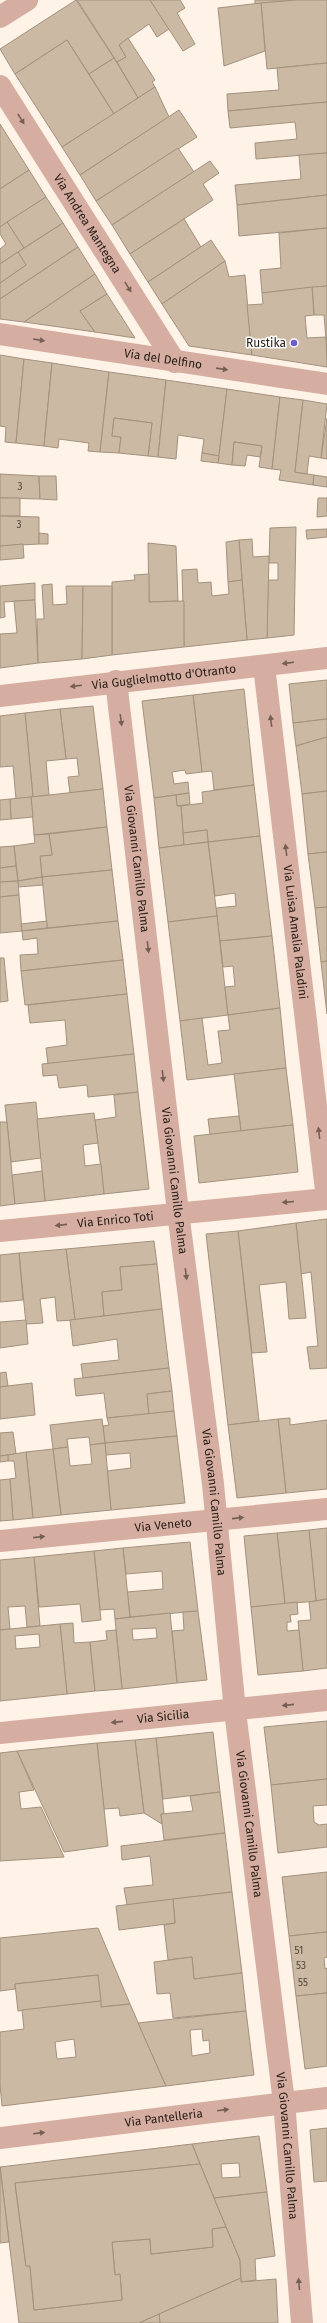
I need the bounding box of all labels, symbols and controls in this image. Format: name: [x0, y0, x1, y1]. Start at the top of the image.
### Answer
one-way arrow: [17, 113, 25, 124]
street label: Via Andrea Mantegna: [51, 171, 124, 276]
one-way arrow: [124, 282, 132, 293]
place label: Rustika: [246, 336, 286, 350]
one-way arrow: [32, 337, 45, 343]
marker: Rustika: [289, 338, 299, 348]
street label: Via del Delfino: [123, 346, 203, 372]
one-way arrow: [216, 366, 228, 372]
house number: 3: [18, 481, 23, 493]
house number: 3: [17, 519, 22, 531]
one-way arrow: [282, 659, 294, 666]
street label: Via Guglielmotto d'Otranto: [91, 662, 237, 692]
one-way arrow: [70, 683, 82, 690]
one-way arrow: [118, 714, 124, 726]
one-way arrow: [268, 715, 274, 727]
street label: Via Giovanni Camillo Palma: [121, 785, 152, 933]
one-way arrow: [283, 844, 289, 856]
street label: Via Luisa Amalia Paladini: [281, 864, 310, 1000]
one-way arrow: [145, 940, 151, 953]
one-way arrow: [160, 1070, 166, 1082]
street label: Via Giovanni Camillo Palma: [159, 1106, 190, 1255]
one-way arrow: [315, 1126, 322, 1139]
one-way arrow: [282, 1199, 294, 1206]
street label: Via Enrico Toti: [76, 1209, 155, 1230]
one-way arrow: [55, 1221, 67, 1228]
one-way arrow: [183, 1268, 189, 1280]
street label: Via Giovanni Camillo Palma: [199, 1428, 229, 1576]
one-way arrow: [232, 1514, 244, 1521]
street label: Via Veneto: [134, 1515, 193, 1535]
one-way arrow: [33, 1534, 45, 1541]
one-way arrow: [282, 1701, 294, 1708]
street label: Via Sicilia: [136, 1707, 190, 1726]
one-way arrow: [111, 1719, 123, 1725]
street label: Via Giovanni Camillo Palma: [233, 1750, 265, 1898]
house number: 51: [295, 1945, 303, 1957]
house number: 53: [296, 1960, 306, 1972]
house number: 55: [298, 1977, 308, 1989]
street label: Via Giovanni Camillo Palma: [273, 2071, 301, 2220]
street label: Via Pantelleria: [124, 2106, 204, 2130]
one-way arrow: [217, 2107, 229, 2113]
one-way arrow: [33, 2130, 45, 2137]
one-way arrow: [295, 2278, 302, 2290]

